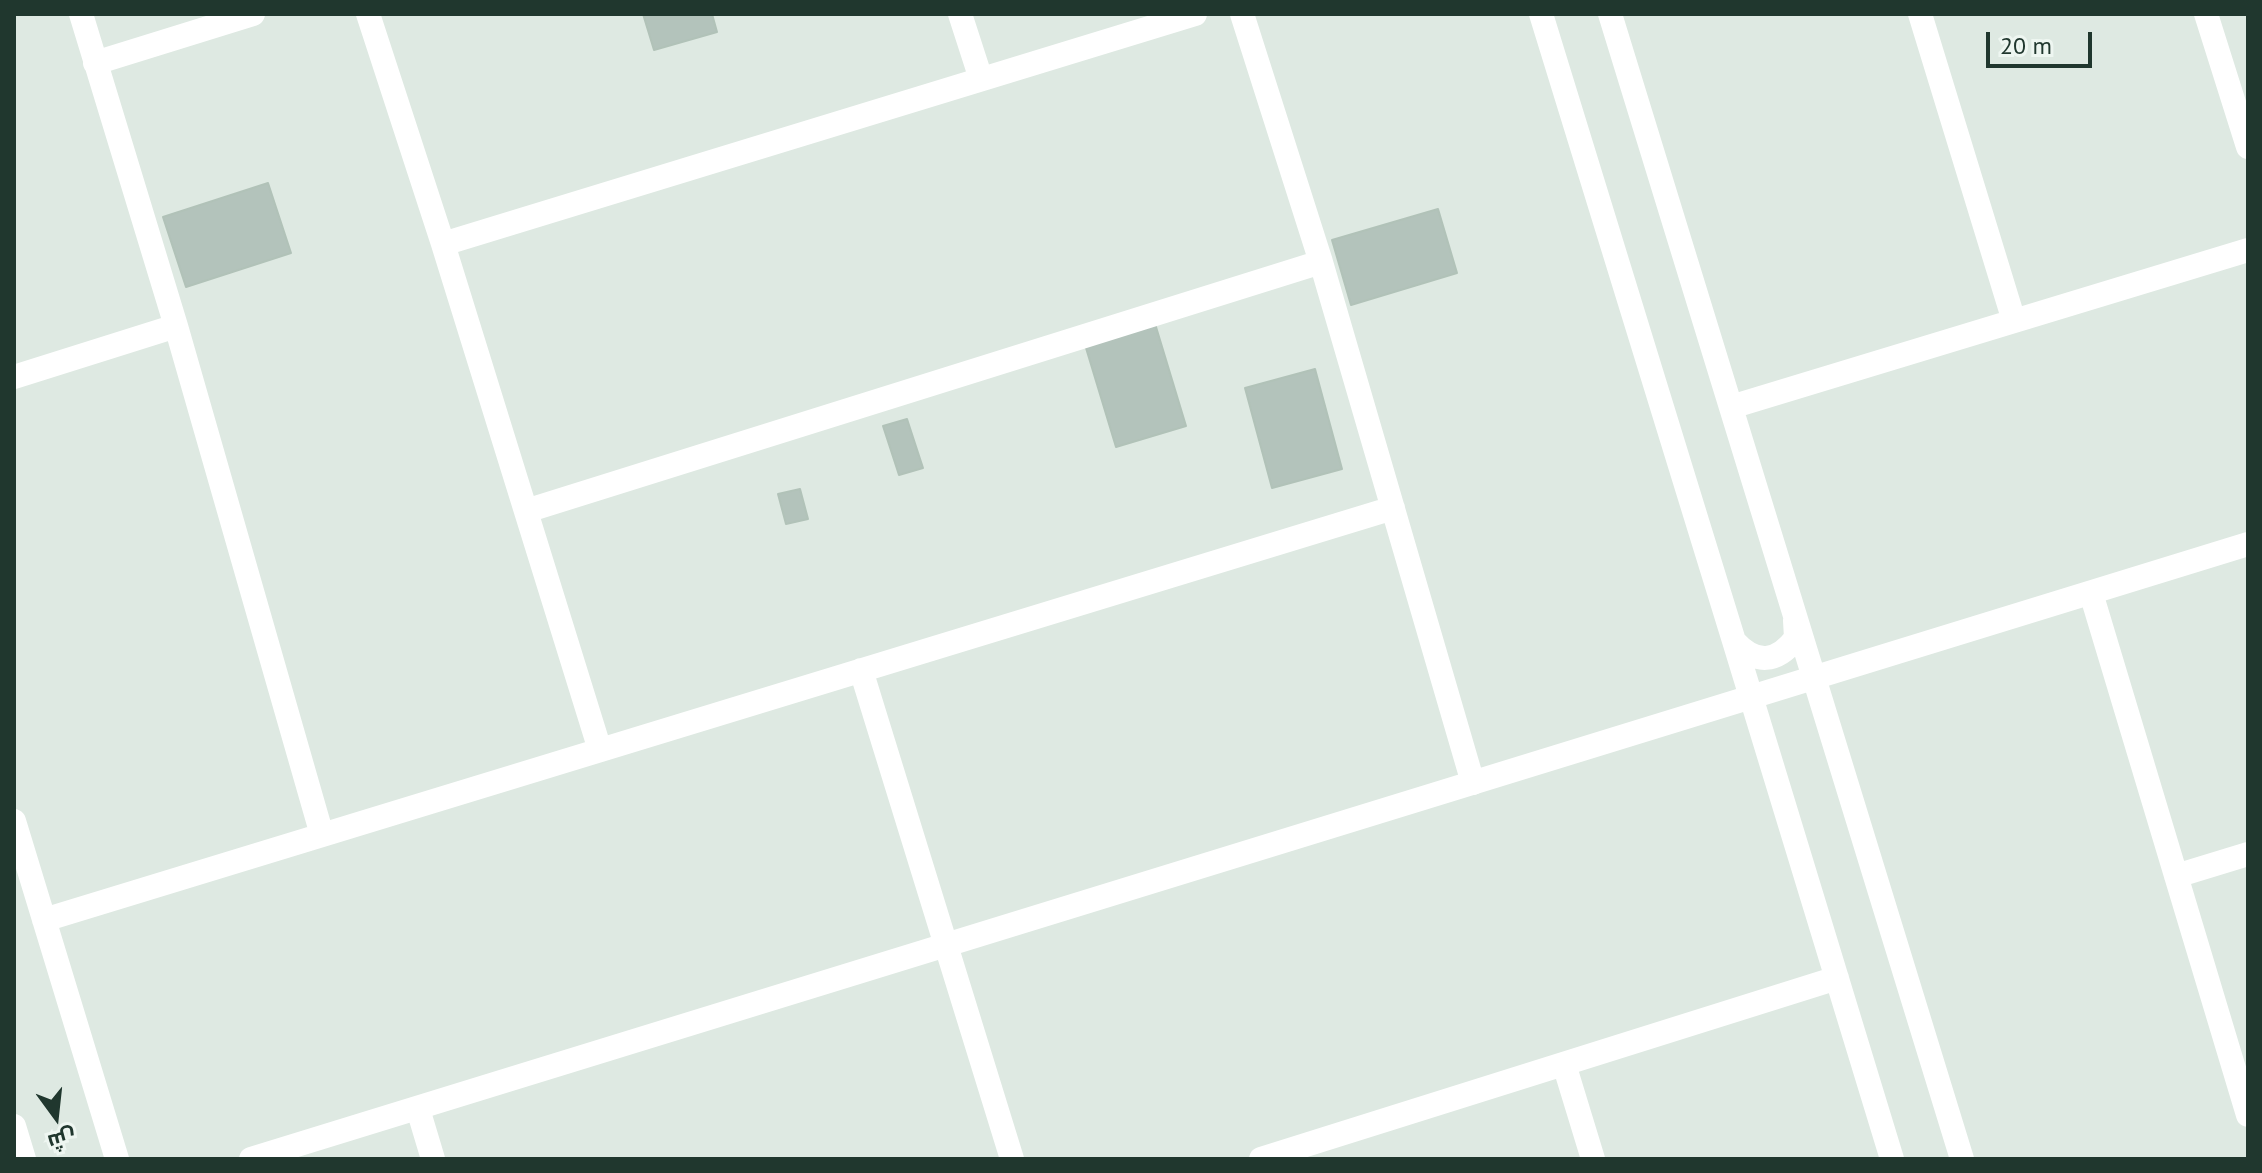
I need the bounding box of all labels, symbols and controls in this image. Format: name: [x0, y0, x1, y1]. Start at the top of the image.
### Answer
scale bar: [1990, 16, 2096, 66]
text: 20 m: [2000, 30, 2052, 61]
north arrow: [16, 1077, 96, 1157]
text: ش: [45, 1123, 79, 1157]

